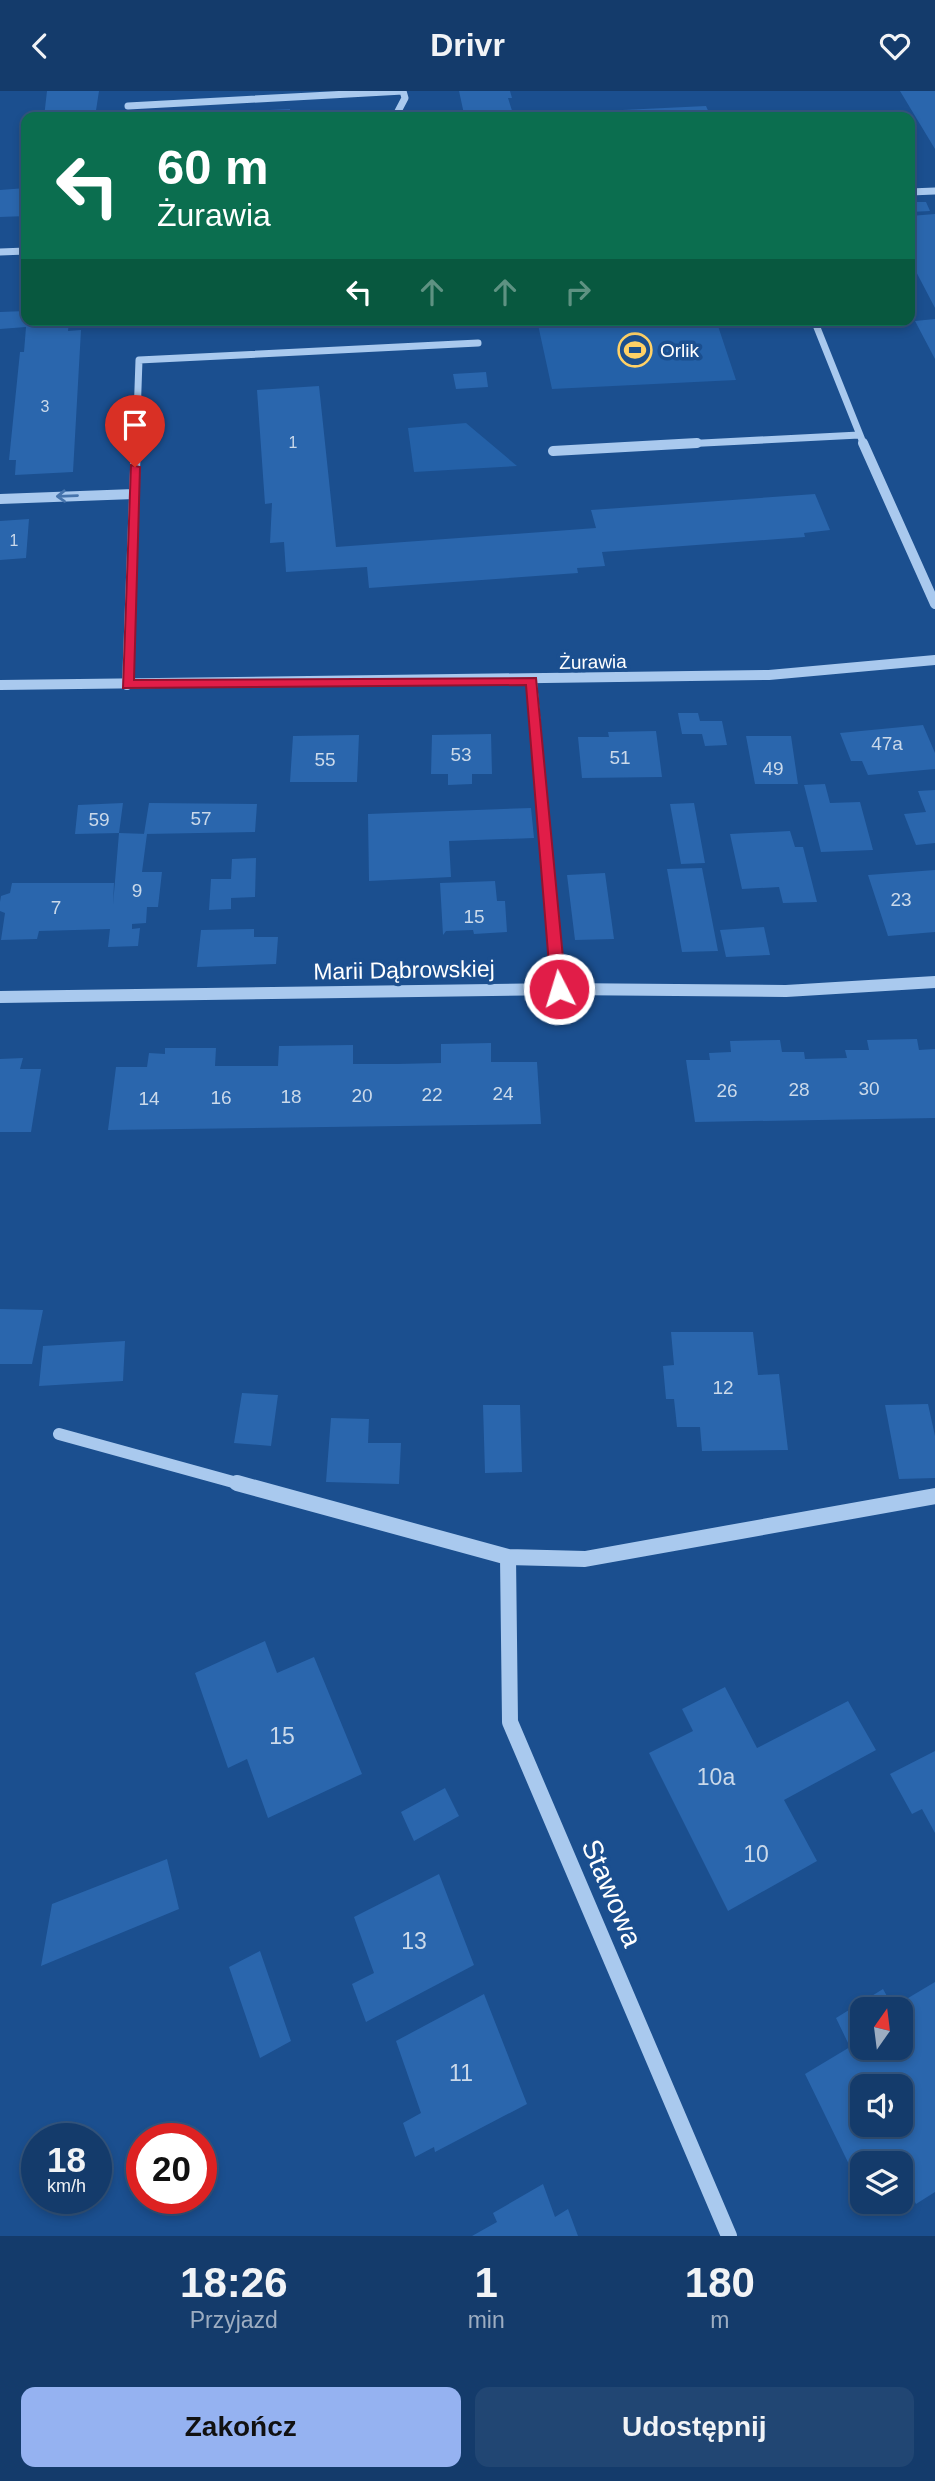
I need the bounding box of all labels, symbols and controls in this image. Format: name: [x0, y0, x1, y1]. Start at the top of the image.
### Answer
icon: back: [21, 27, 59, 65]
text: Drivr: [430, 27, 505, 63]
icon: heart: [876, 27, 914, 65]
icon: left: [42, 140, 133, 231]
text: 60 m: [157, 140, 269, 194]
text: Żurawia: [157, 197, 271, 233]
icon: left: [340, 273, 378, 311]
icon: ahead: [413, 273, 451, 311]
icon: ahead: [486, 273, 524, 311]
icon: right: [559, 273, 597, 311]
sports icon: Orlik: [616, 331, 654, 369]
place label: Orlik: [660, 340, 700, 361]
pin: [105, 395, 165, 467]
house number: 3: [41, 398, 50, 415]
icon: arrive: [116, 406, 154, 444]
house number: 1: [289, 434, 298, 451]
one-way arrow: [56, 490, 79, 503]
house number: 1: [10, 532, 19, 549]
street label: Żurawia: [559, 651, 627, 673]
house number: 47a: [871, 733, 903, 754]
house number: 53: [450, 744, 472, 765]
house number: 51: [609, 747, 631, 768]
house number: 55: [314, 749, 336, 770]
house number: 49: [762, 758, 784, 779]
house number: 57: [190, 808, 212, 829]
house number: 59: [88, 809, 110, 830]
house number: 9: [132, 880, 142, 901]
house number: 23: [890, 889, 912, 910]
house number: 7: [51, 897, 61, 918]
house number: 15: [463, 906, 485, 927]
position arrow: [522, 952, 596, 1026]
street label: Marii Dąbrowskiej: [313, 955, 495, 985]
house number: 30: [858, 1078, 880, 1099]
house number: 28: [788, 1079, 810, 1100]
house number: 26: [716, 1080, 738, 1101]
house number: 24: [492, 1083, 514, 1104]
house number: 22: [421, 1084, 443, 1105]
house number: 20: [351, 1085, 373, 1106]
house number: 18: [280, 1086, 302, 1107]
house number: 16: [210, 1087, 232, 1108]
house number: 14: [138, 1088, 160, 1109]
house number: 12: [712, 1377, 734, 1398]
house number: 15: [269, 1723, 295, 1749]
house number: 10a: [697, 1764, 735, 1790]
street label: Stawowa: [576, 1835, 649, 1952]
house number: 10: [743, 1841, 769, 1867]
house number: 13: [401, 1928, 427, 1954]
north arrow: [850, 1997, 914, 2060]
map controls: [850, 1997, 913, 2214]
house number: 11: [449, 2060, 473, 2086]
button: sound: [850, 2074, 913, 2137]
speed limit sign: 20: [126, 2123, 217, 2214]
text: 18: [47, 2140, 86, 2179]
button: layers: [850, 2151, 913, 2214]
text: km/h: [47, 2176, 86, 2196]
text: 18:26: [180, 2259, 288, 2306]
text: 1: [474, 2259, 498, 2306]
text: 180: [685, 2259, 755, 2306]
text: Przyjazd: [190, 2307, 278, 2333]
text: min: [468, 2307, 505, 2333]
text: m: [710, 2307, 729, 2333]
button: Zakończ: [21, 2387, 461, 2467]
button: Udostępnij: [475, 2387, 914, 2467]

